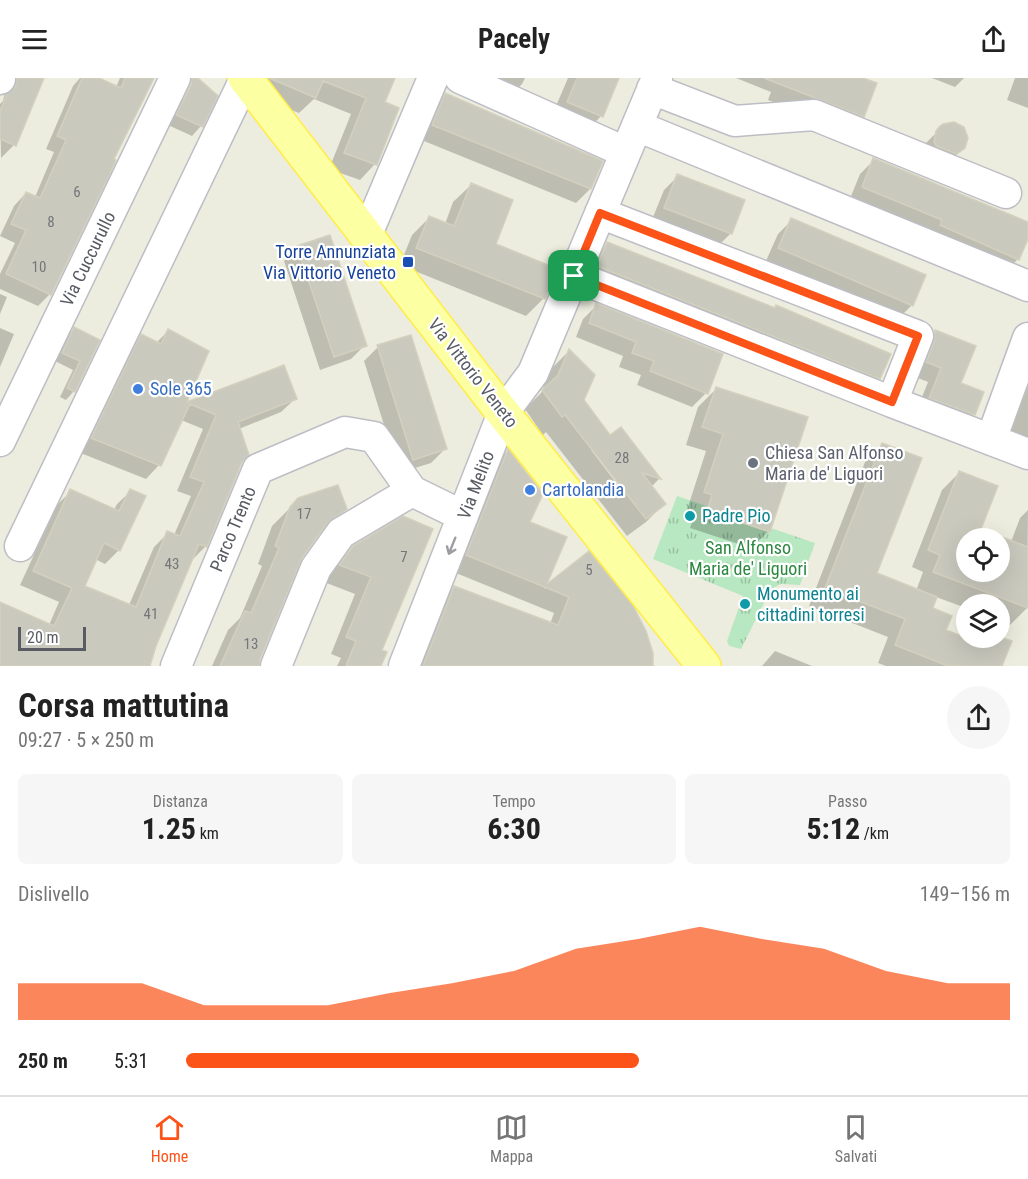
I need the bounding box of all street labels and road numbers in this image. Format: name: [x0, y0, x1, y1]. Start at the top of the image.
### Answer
street label: Via Cuccurullo: [56, 208, 119, 310]
street label: Via Vittorio Veneto: [424, 314, 523, 432]
street label: Via Melito: [453, 448, 498, 522]
street label: Parco Trento: [205, 483, 260, 574]

